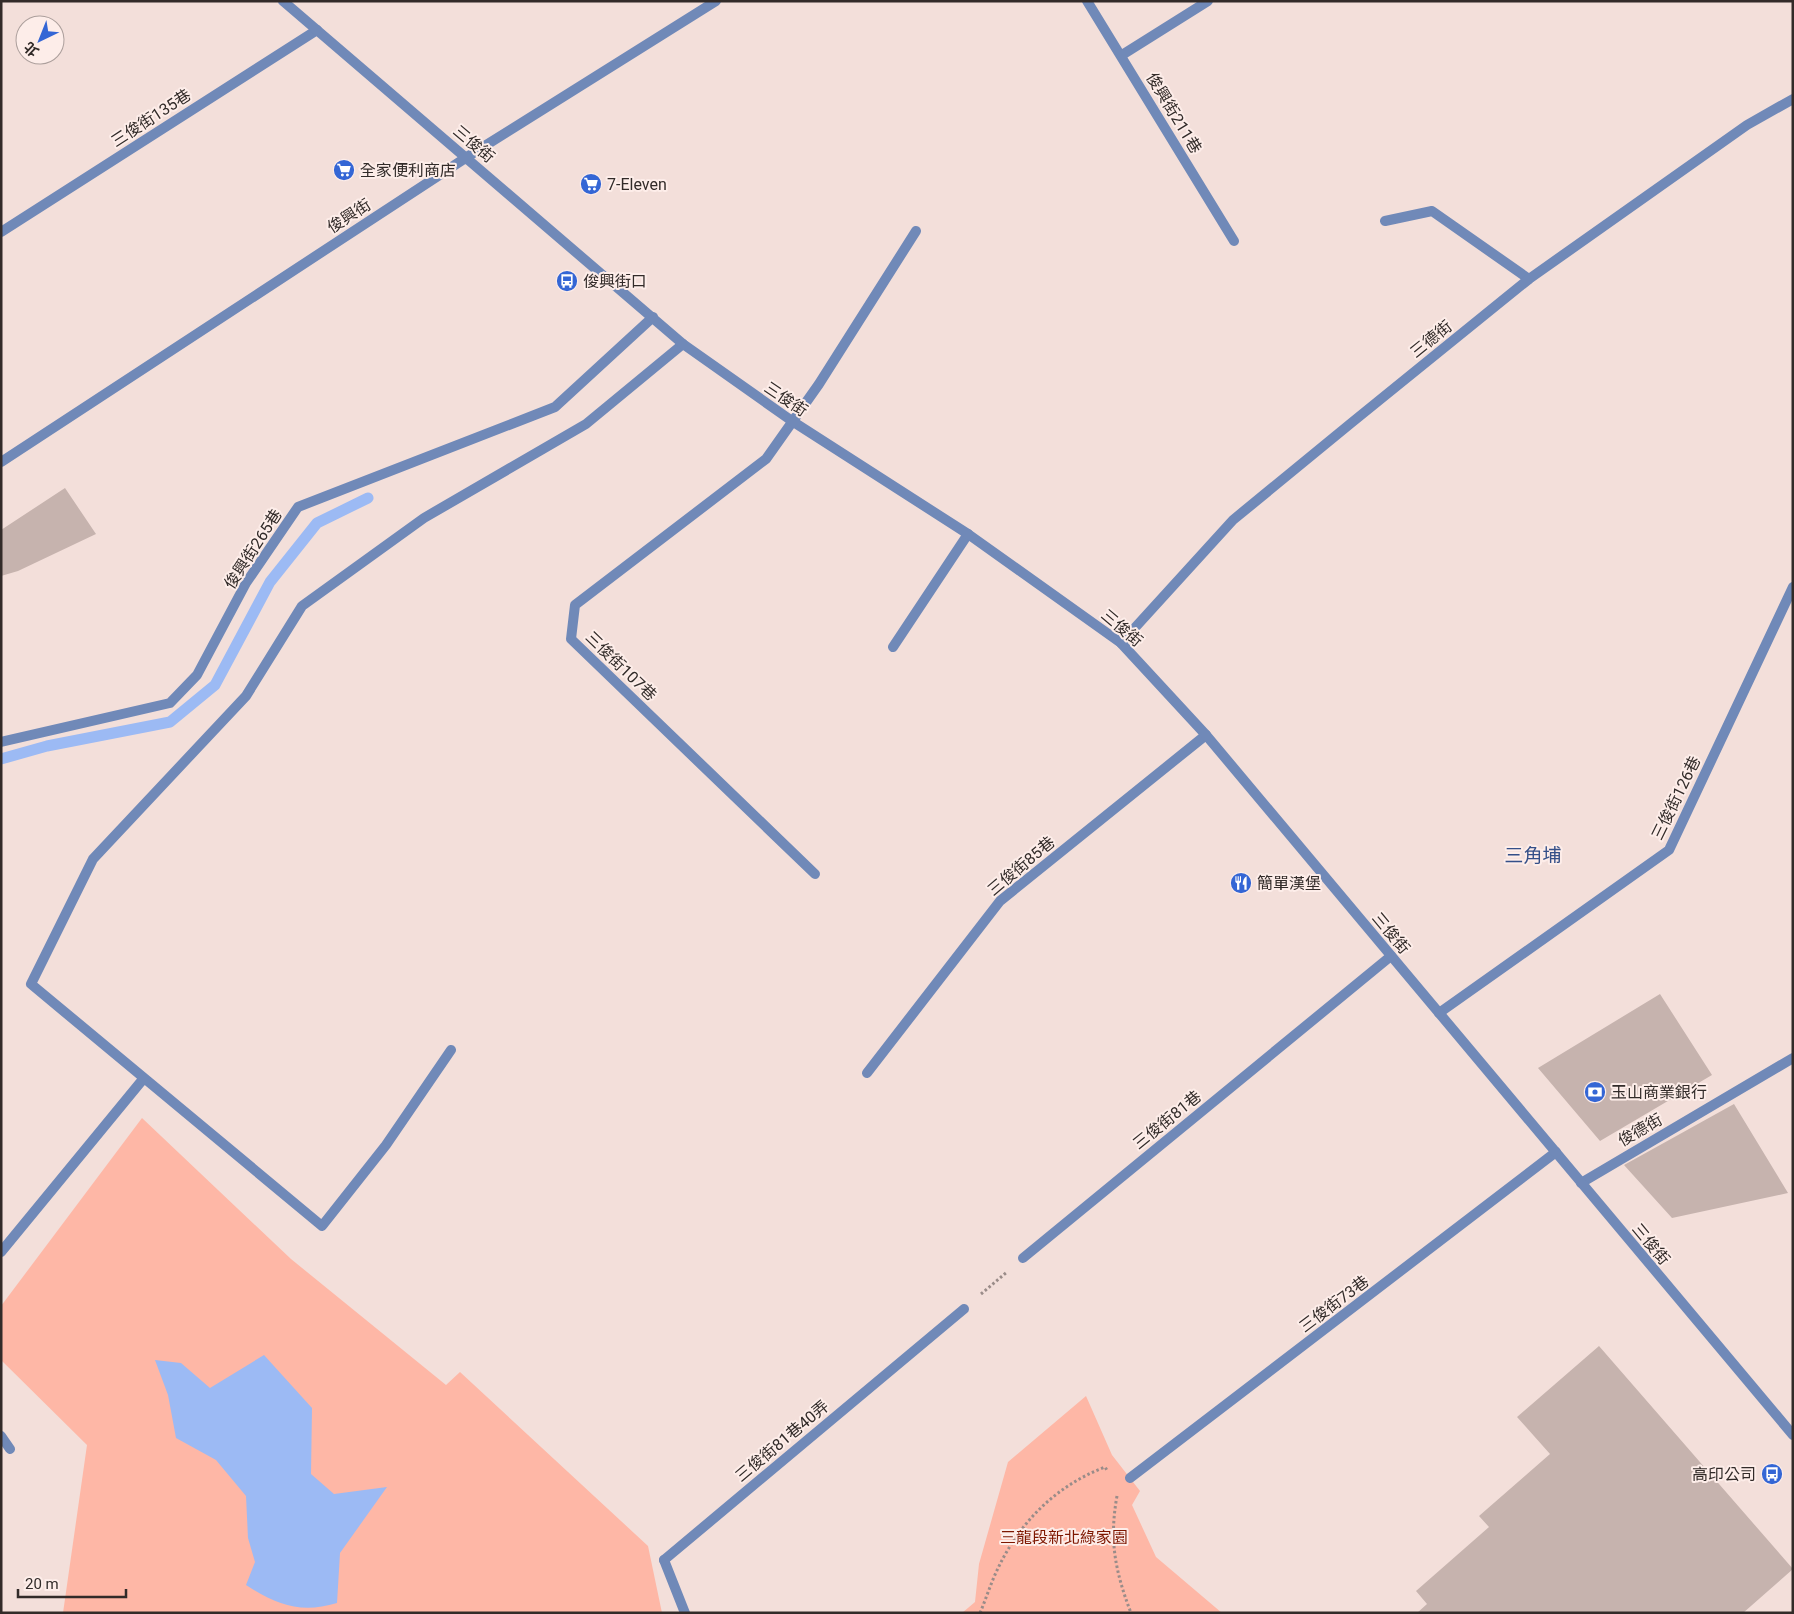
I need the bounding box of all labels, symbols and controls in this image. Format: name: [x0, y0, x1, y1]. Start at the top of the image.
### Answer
north arrow: [15, 15, 65, 65]
text: 北: [21, 39, 42, 60]
street label: 俊興街211巷: [1142, 69, 1206, 157]
street label: 三俊街135巷: [108, 85, 194, 151]
street label: 三俊街: [450, 121, 498, 167]
supermarket icon: 全家便利商店: [332, 158, 356, 182]
place label: 全家便利商店: [360, 161, 456, 180]
supermarket icon: 7-Eleven: [579, 172, 603, 196]
place label: 7-Eleven: [607, 175, 667, 194]
street label: 俊興街: [324, 195, 374, 237]
bus stop icon: 俊興街口: [555, 269, 579, 293]
place label: 俊興街口: [583, 272, 647, 291]
street label: 三德街: [1406, 317, 1456, 361]
street label: 三俊街: [761, 378, 811, 420]
street label: 俊興街265巷: [220, 506, 286, 592]
street label: 三俊街: [1098, 605, 1146, 651]
street label: 三俊街107巷: [582, 628, 660, 704]
street label: 三俊街126巷: [1648, 753, 1704, 843]
street label: 三俊街85巷: [983, 832, 1059, 900]
district label: 三角埔: [1504, 844, 1562, 867]
restaurant icon: 簡單漢堡: [1229, 871, 1253, 895]
place label: 簡單漢堡: [1257, 874, 1321, 893]
street label: 三俊街: [1368, 909, 1414, 957]
bank icon: 玉山商業銀行: [1583, 1080, 1607, 1104]
place label: 玉山商業銀行: [1611, 1083, 1707, 1102]
street label: 三俊街81巷: [1129, 1087, 1205, 1153]
street label: 俊德街: [1614, 1110, 1666, 1150]
street label: 三俊街: [1628, 1220, 1674, 1268]
street label: 三俊街73巷: [1296, 1272, 1372, 1336]
street label: 三俊街81巷40弄: [731, 1396, 833, 1486]
bus stop icon: 高印公司: [1760, 1462, 1784, 1486]
place label: 高印公司: [1692, 1465, 1756, 1484]
park label: 三龍段新北綠家園: [1000, 1528, 1128, 1547]
scale bar: [18, 1566, 125, 1598]
text: 20 m: [25, 1575, 59, 1593]

